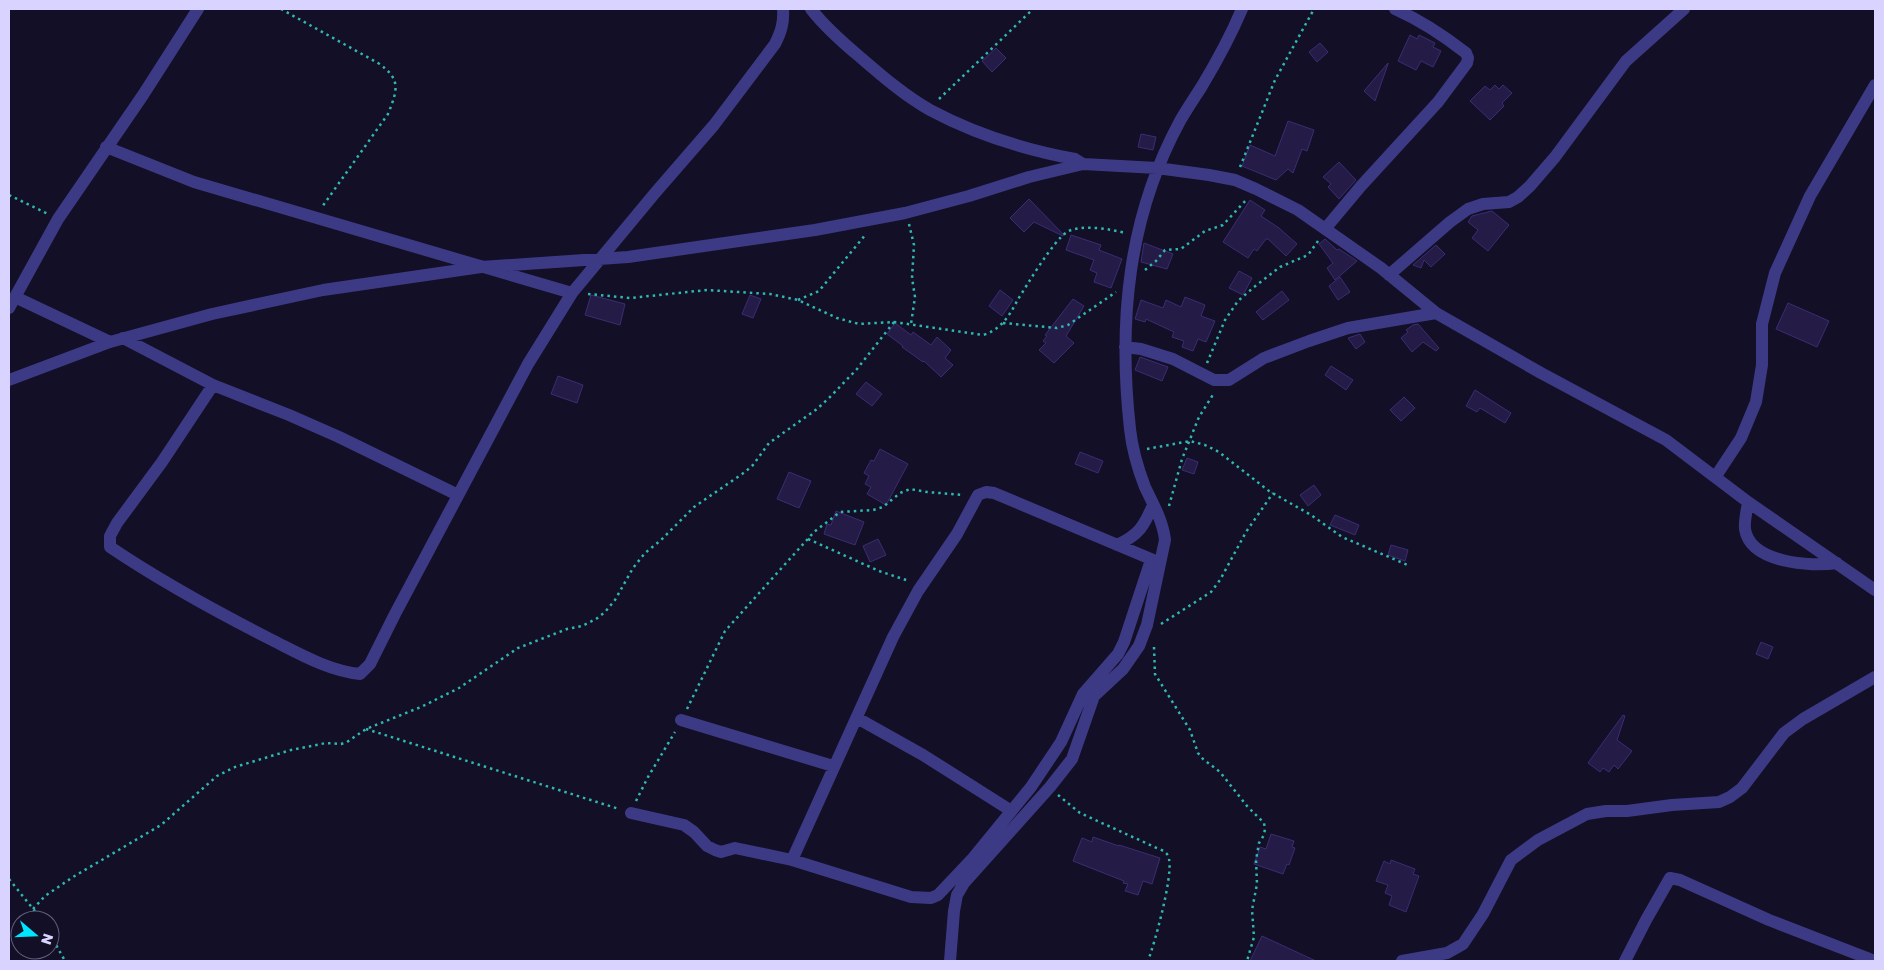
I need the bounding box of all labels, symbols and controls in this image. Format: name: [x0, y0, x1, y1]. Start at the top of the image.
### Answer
north arrow: [10, 910, 60, 960]
text: N: [38, 932, 58, 947]

